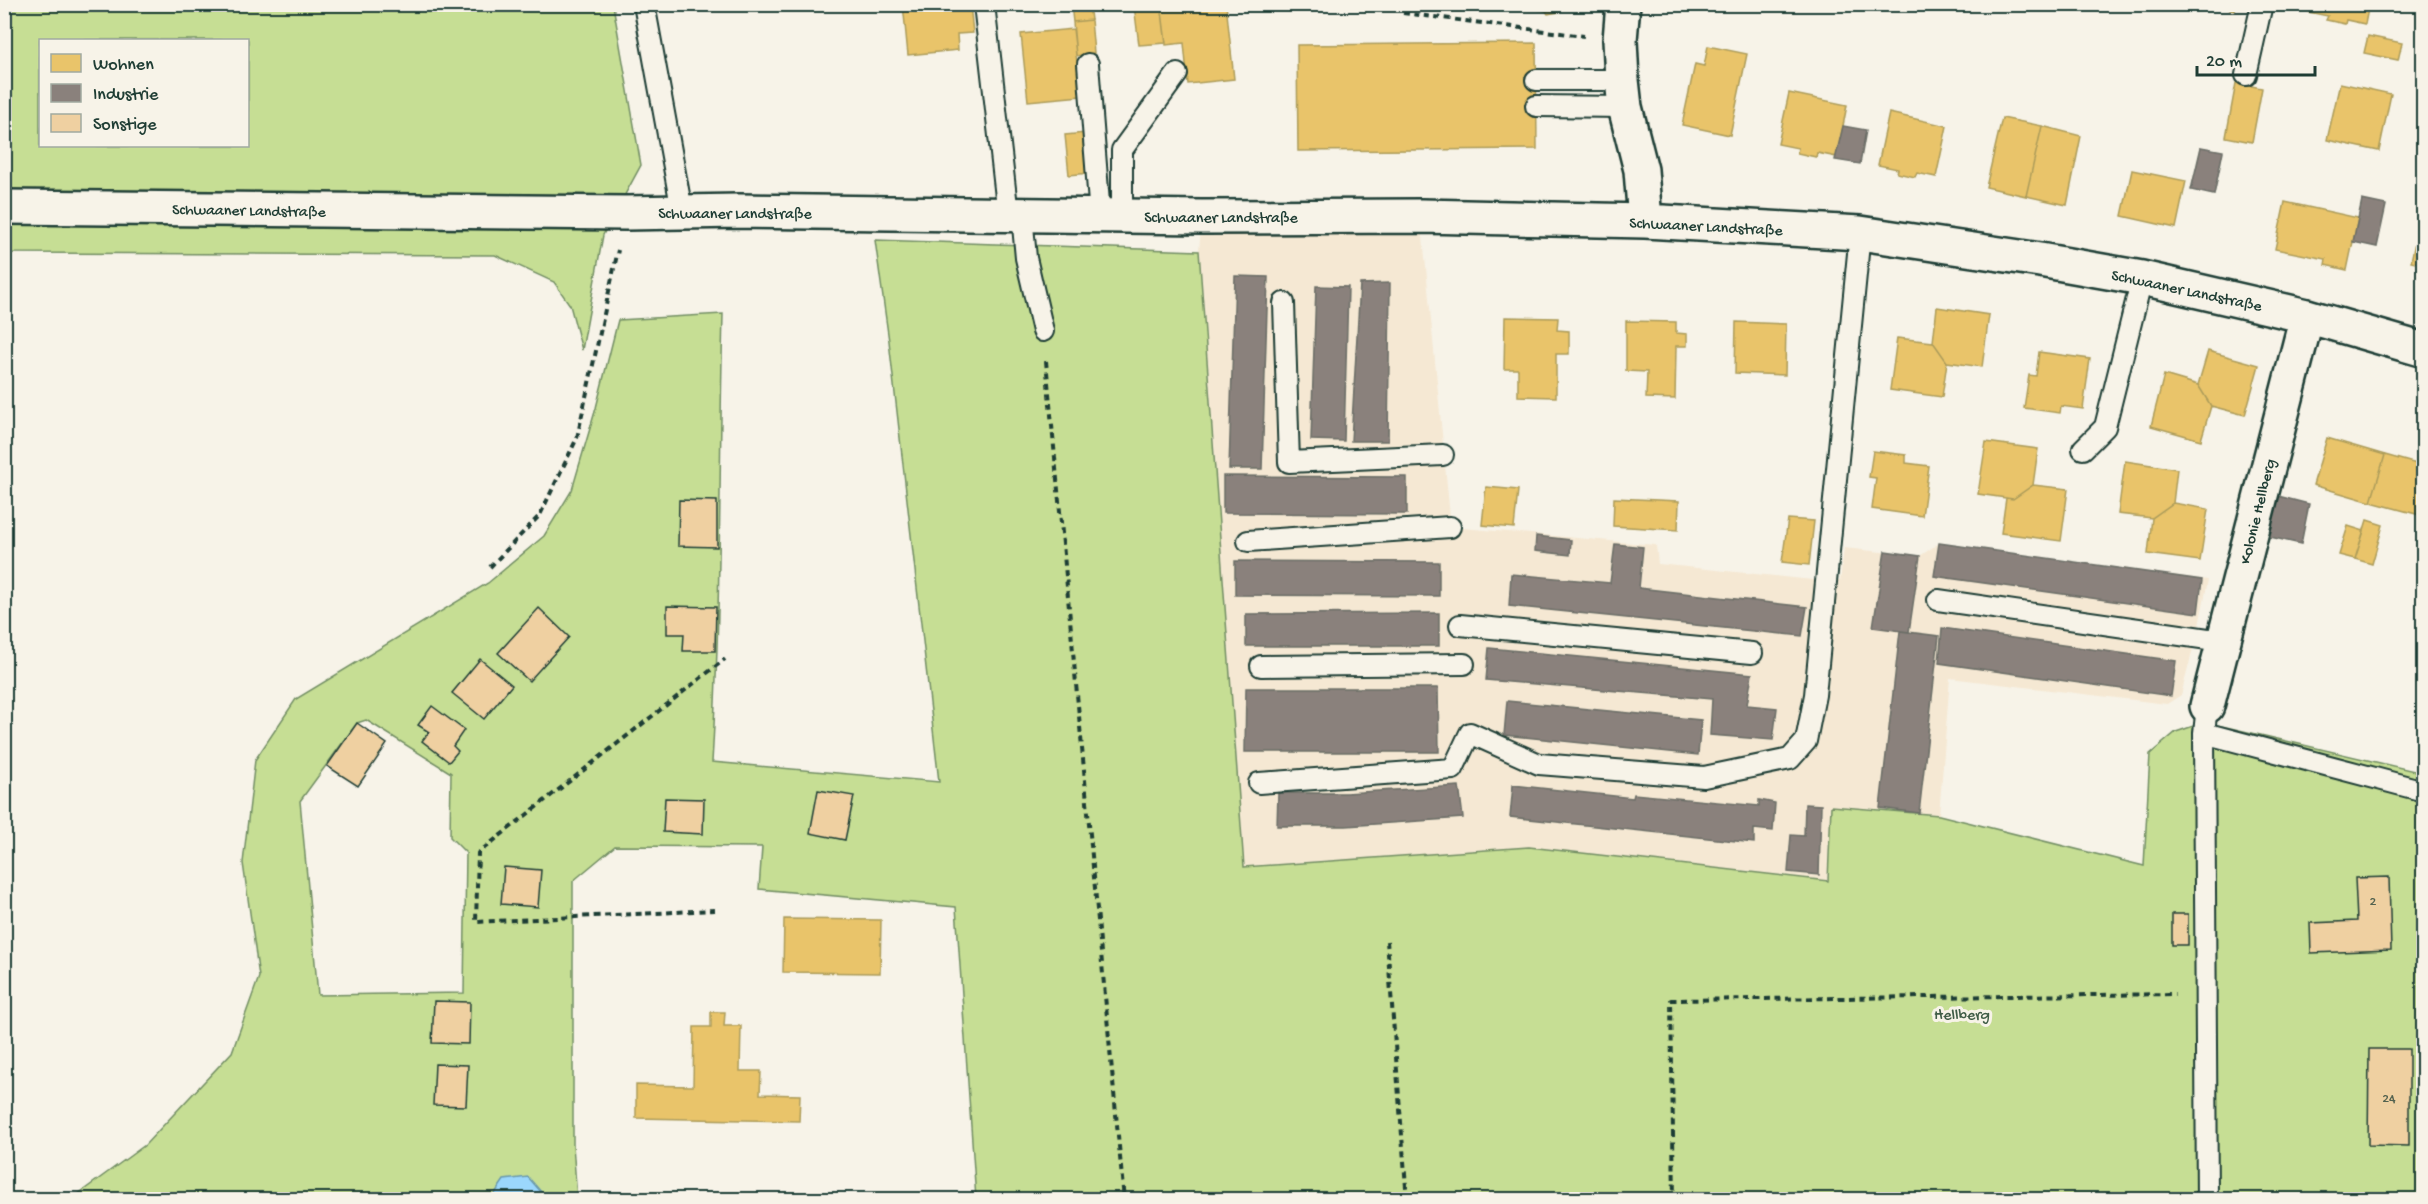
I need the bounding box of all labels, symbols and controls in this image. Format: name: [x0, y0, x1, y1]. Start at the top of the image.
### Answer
legend: [39, 39, 249, 147]
scale bar: [2197, 39, 2316, 77]
text: 20 m: [2206, 52, 2242, 73]
text: Wohnen: [93, 55, 154, 76]
text: Industrie: [93, 85, 159, 106]
text: Sonstige: [93, 115, 157, 136]
street label: Schwaaner Landstraße: [172, 202, 327, 223]
street label: Schwaaner Landstraße: [658, 206, 813, 225]
street label: Schwaaner Landstraße: [1144, 210, 1299, 229]
street label: Schwaaner Landstraße: [1629, 215, 1784, 242]
street label: Schwaaner Landstraße: [2109, 267, 2264, 318]
street label: Kolonie Hellberg: [2237, 457, 2282, 567]
house number: 2: [2370, 894, 2377, 911]
park label: Hellberg: [1934, 1007, 1990, 1026]
house number: 24: [2382, 1091, 2396, 1108]

